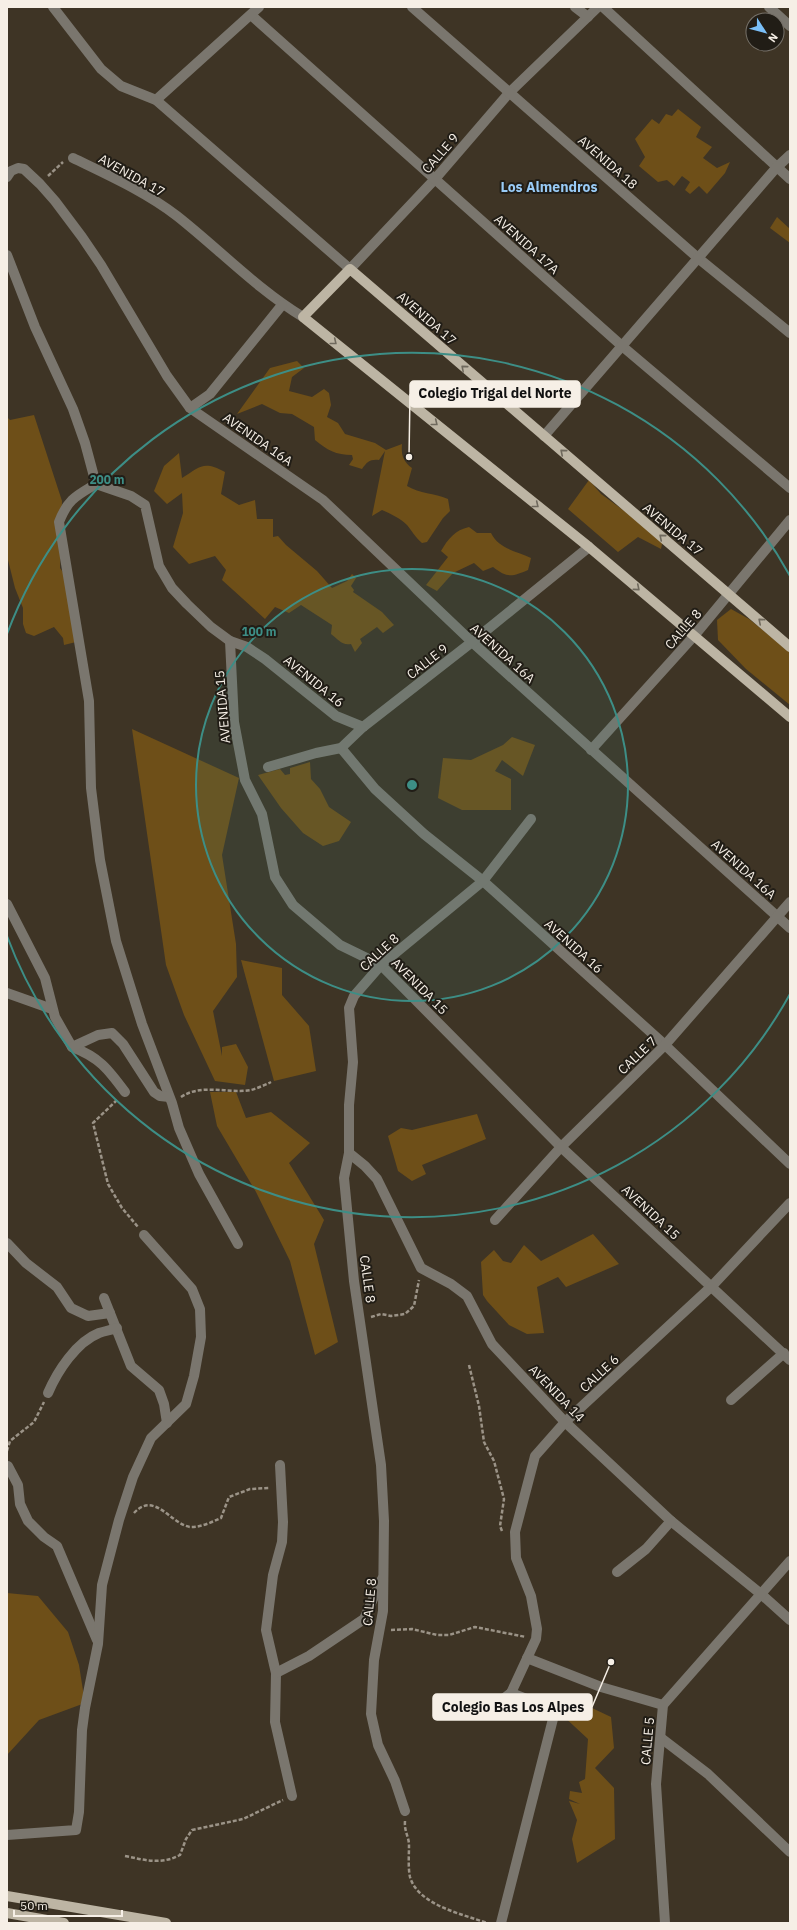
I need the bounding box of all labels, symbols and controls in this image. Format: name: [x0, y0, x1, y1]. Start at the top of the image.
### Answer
north arrow: [745, 12, 785, 52]
text: N: [765, 31, 781, 45]
street label: CALLE 9: [418, 130, 463, 177]
street label: AVENIDA 18: [574, 132, 641, 193]
street label: AVENIDA 17: [96, 150, 168, 201]
district label: Los Almendros: [500, 178, 598, 196]
street label: AVENIDA 17A: [491, 211, 563, 278]
street label: AVENIDA 17: [393, 288, 460, 349]
one-way arrow: [329, 337, 336, 344]
one-way arrow: [462, 365, 469, 372]
callout: Colegio Trigal del Norte: [410, 381, 580, 407]
text: Colegio Trigal del Norte: [418, 384, 572, 402]
street label: AVENIDA 16A: [219, 409, 297, 470]
one-way arrow: [430, 419, 438, 426]
one-way arrow: [560, 450, 568, 457]
text: 200 m: [89, 472, 125, 487]
street label: AVENIDA 17: [639, 499, 706, 559]
one-way arrow: [532, 500, 539, 507]
one-way arrow: [659, 534, 667, 541]
one-way arrow: [632, 583, 639, 590]
street label: CALLE 8: [661, 606, 706, 653]
one-way arrow: [758, 619, 765, 626]
street label: AVENIDA 16A: [467, 620, 539, 687]
text: 100 m: [241, 624, 277, 639]
street label: CALLE 9: [403, 640, 451, 683]
street label: AVENIDA 16: [280, 652, 348, 711]
street label: AVENIDA 15: [211, 670, 234, 744]
centre of rings: [405, 778, 419, 792]
street label: AVENIDA 16A: [708, 836, 780, 903]
street label: AVENIDA 16: [541, 916, 607, 977]
street label: CALLE 8: [356, 930, 403, 975]
street label: AVENIDA 15: [388, 954, 452, 1018]
street label: CALLE 7: [614, 1033, 660, 1078]
street label: AVENIDA 15: [618, 1181, 683, 1244]
street label: CALLE 8: [356, 1254, 379, 1304]
street label: CALLE 6: [576, 1351, 623, 1396]
street label: AVENIDA 14: [525, 1361, 588, 1426]
street label: CALLE 8: [359, 1577, 380, 1627]
callout: Colegio Bas Los Alpes: [433, 1694, 592, 1720]
text: Colegio Bas Los Alpes: [442, 1698, 584, 1716]
street label: CALLE 5: [637, 1716, 658, 1766]
scale bar: [14, 1892, 122, 1918]
text: 50 m: [20, 1898, 48, 1913]

